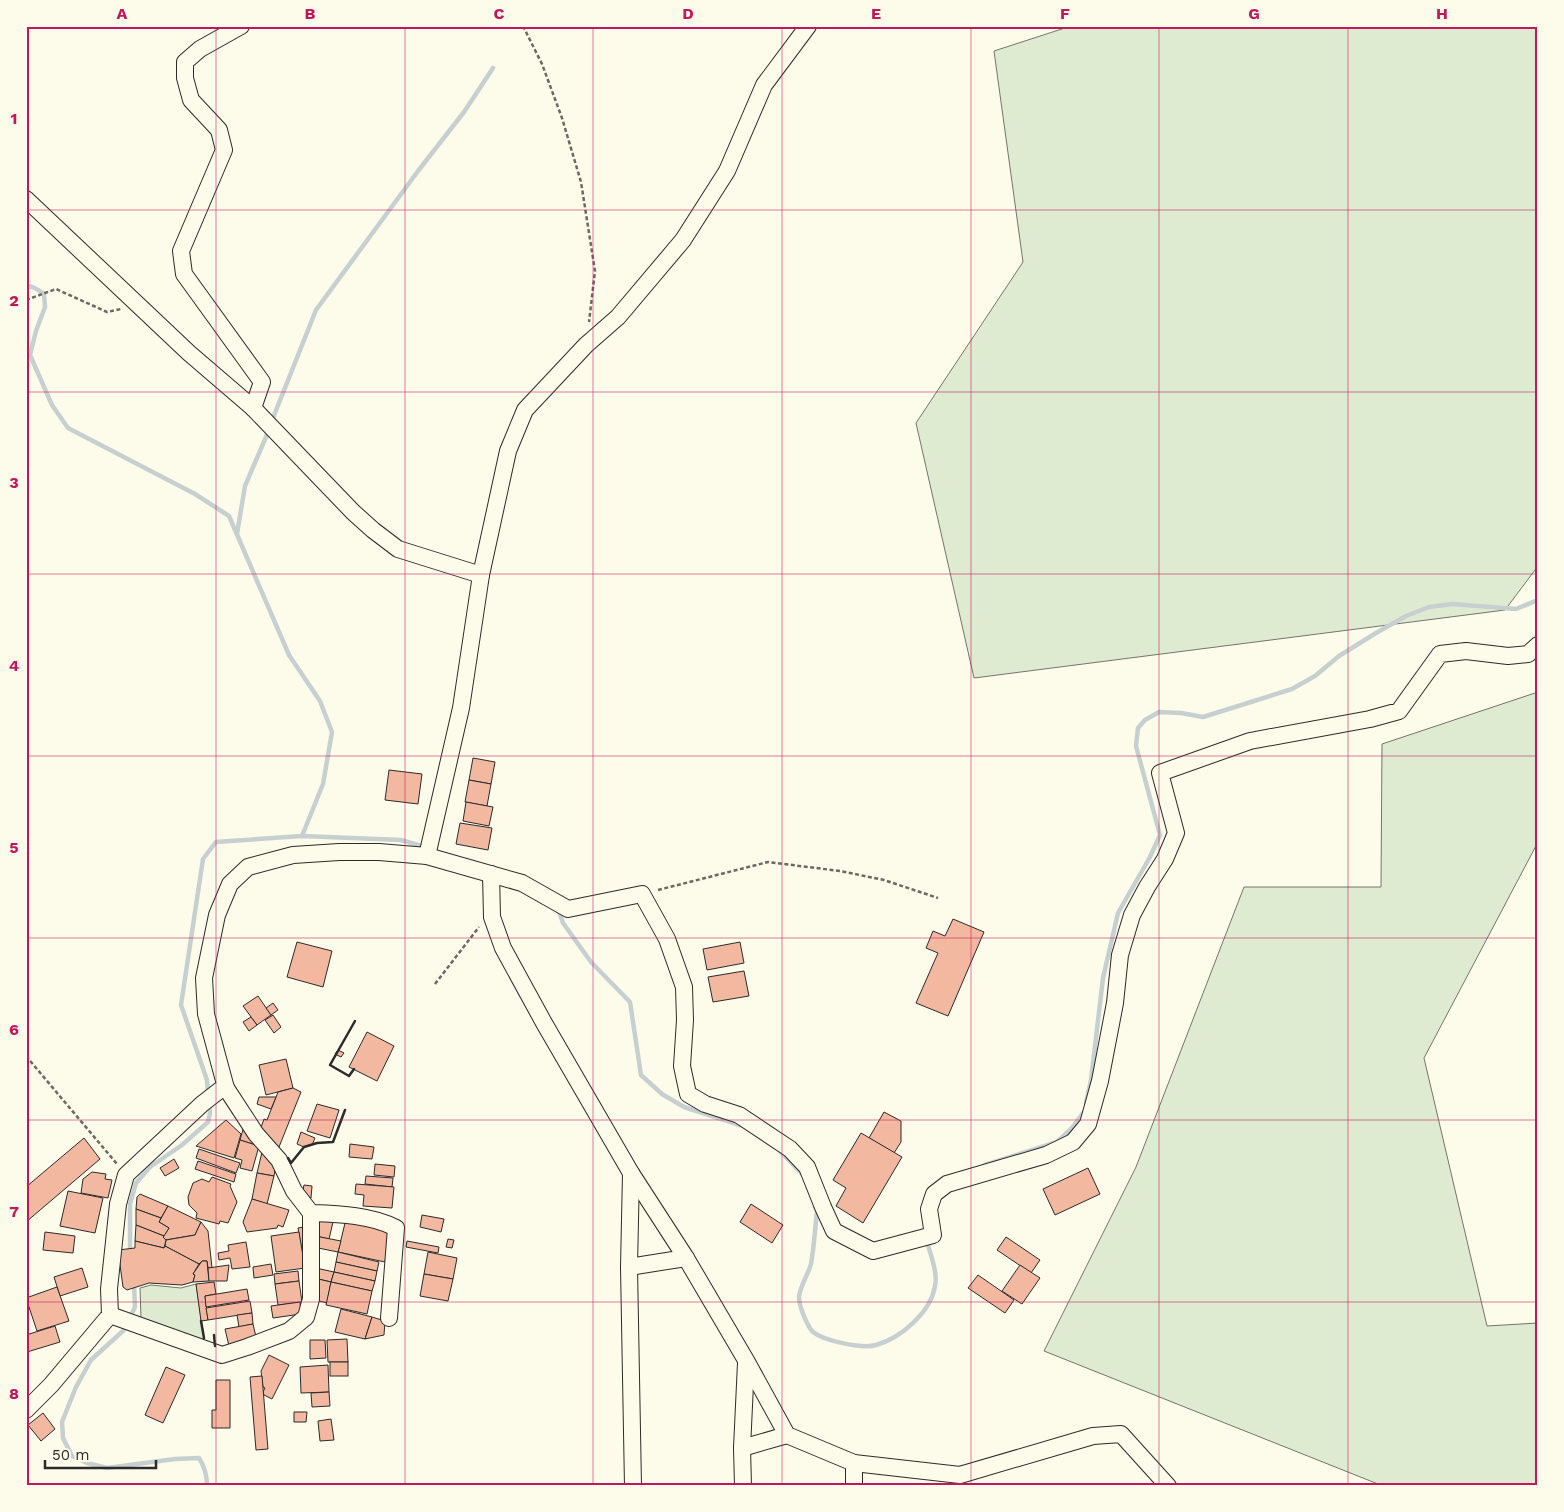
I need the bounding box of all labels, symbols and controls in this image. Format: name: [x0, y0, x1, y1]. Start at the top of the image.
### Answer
text: A: [117, 4, 128, 23]
text: B: [305, 4, 316, 23]
text: C: [494, 4, 505, 23]
text: D: [682, 4, 694, 23]
text: E: [871, 4, 881, 23]
text: F: [1060, 4, 1070, 23]
text: G: [1248, 4, 1260, 23]
text: H: [1436, 4, 1448, 23]
text: 1: [11, 109, 17, 128]
text: 2: [9, 291, 19, 310]
text: 3: [9, 473, 19, 492]
text: 4: [9, 656, 19, 675]
text: 5: [9, 838, 19, 857]
text: 6: [9, 1020, 19, 1039]
text: 7: [9, 1202, 19, 1221]
text: 8: [9, 1384, 19, 1403]
scale bar: [45, 1437, 156, 1469]
text: 50 m: [52, 1446, 89, 1464]

